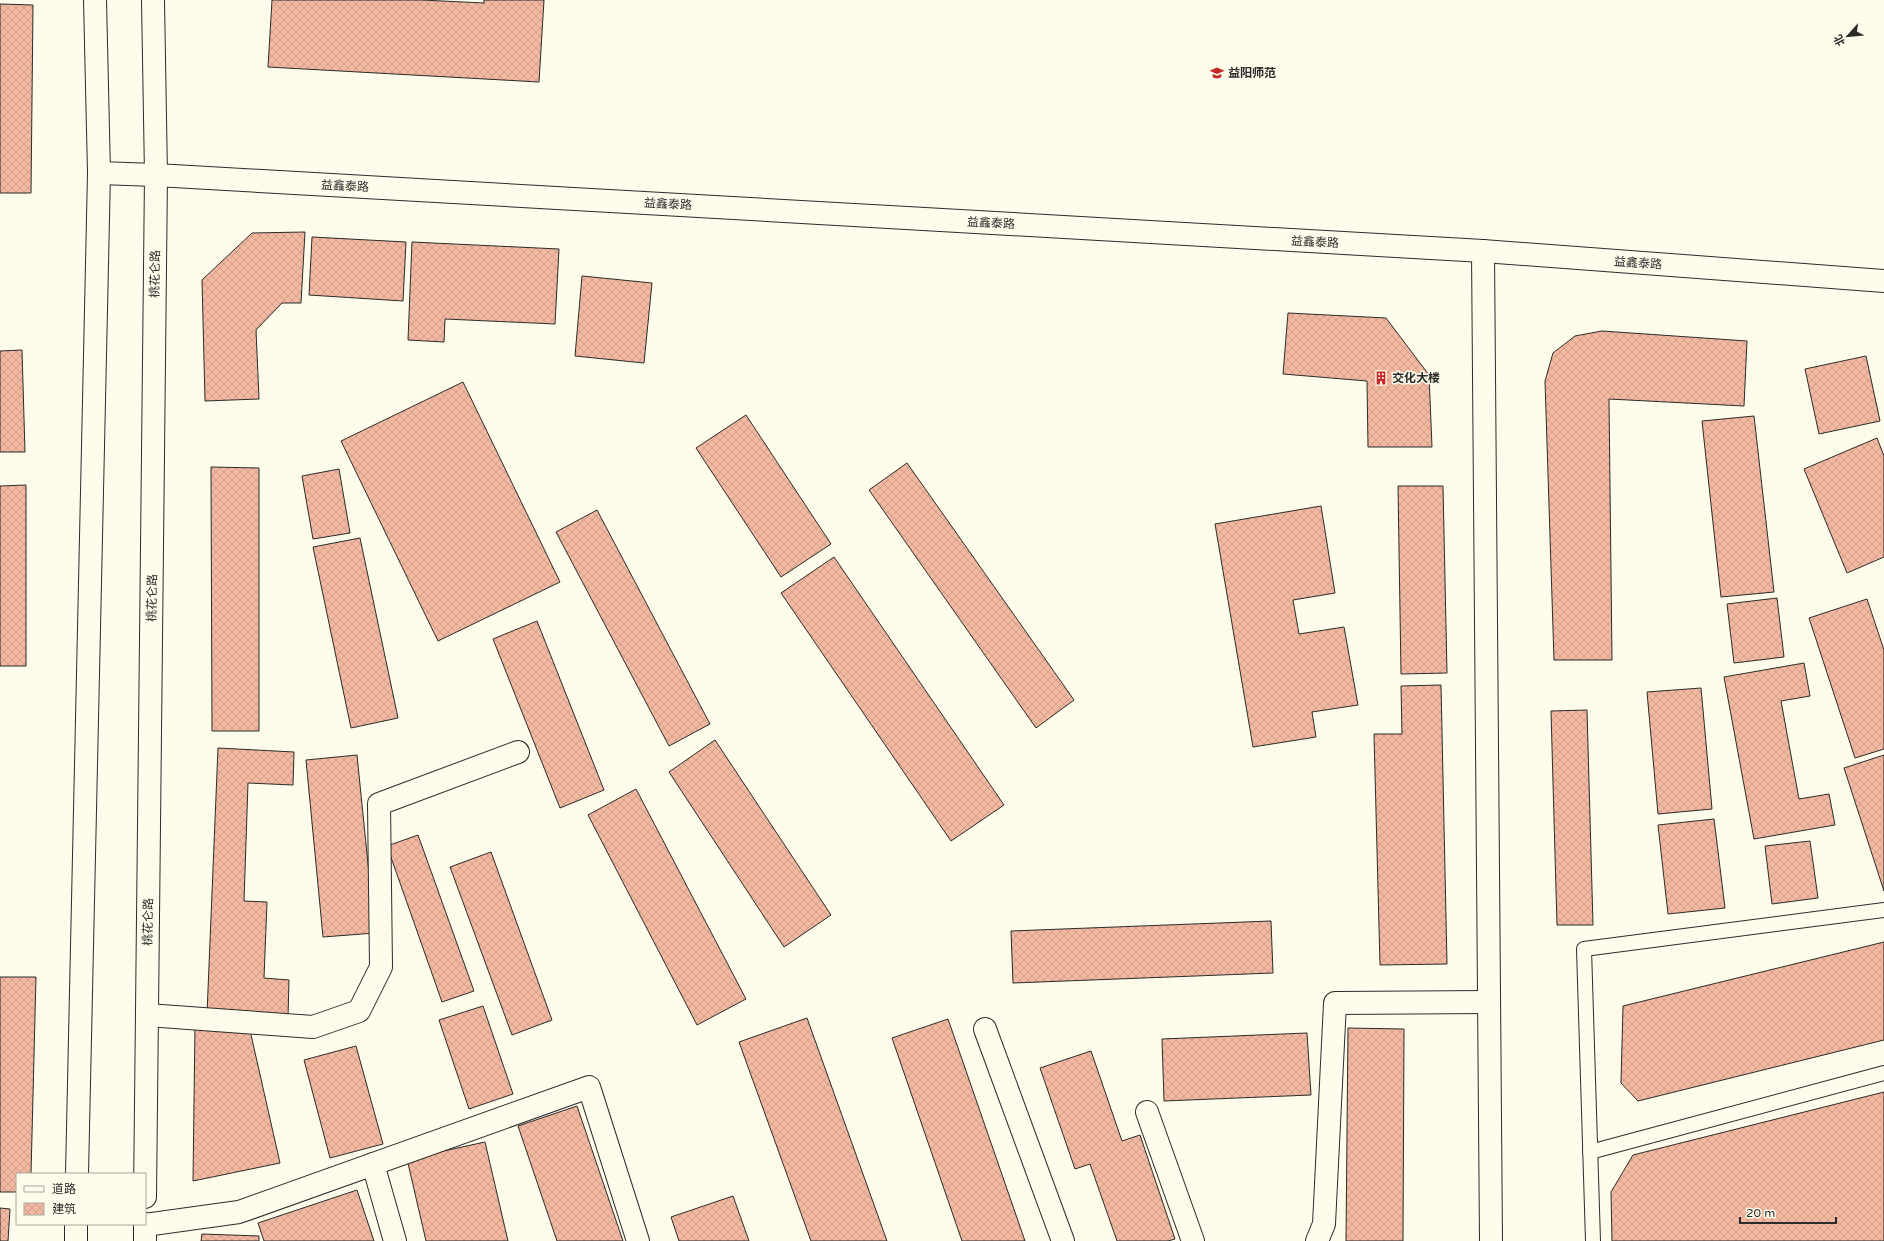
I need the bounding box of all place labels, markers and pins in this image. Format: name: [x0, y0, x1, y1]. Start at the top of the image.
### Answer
school or university icon: 益阳师范: [1209, 65, 1225, 81]
place label: 益阳师范: [1228, 66, 1276, 80]
building icon: 交化大楼: [1373, 370, 1389, 386]
place label: 交化大楼: [1392, 371, 1440, 385]

